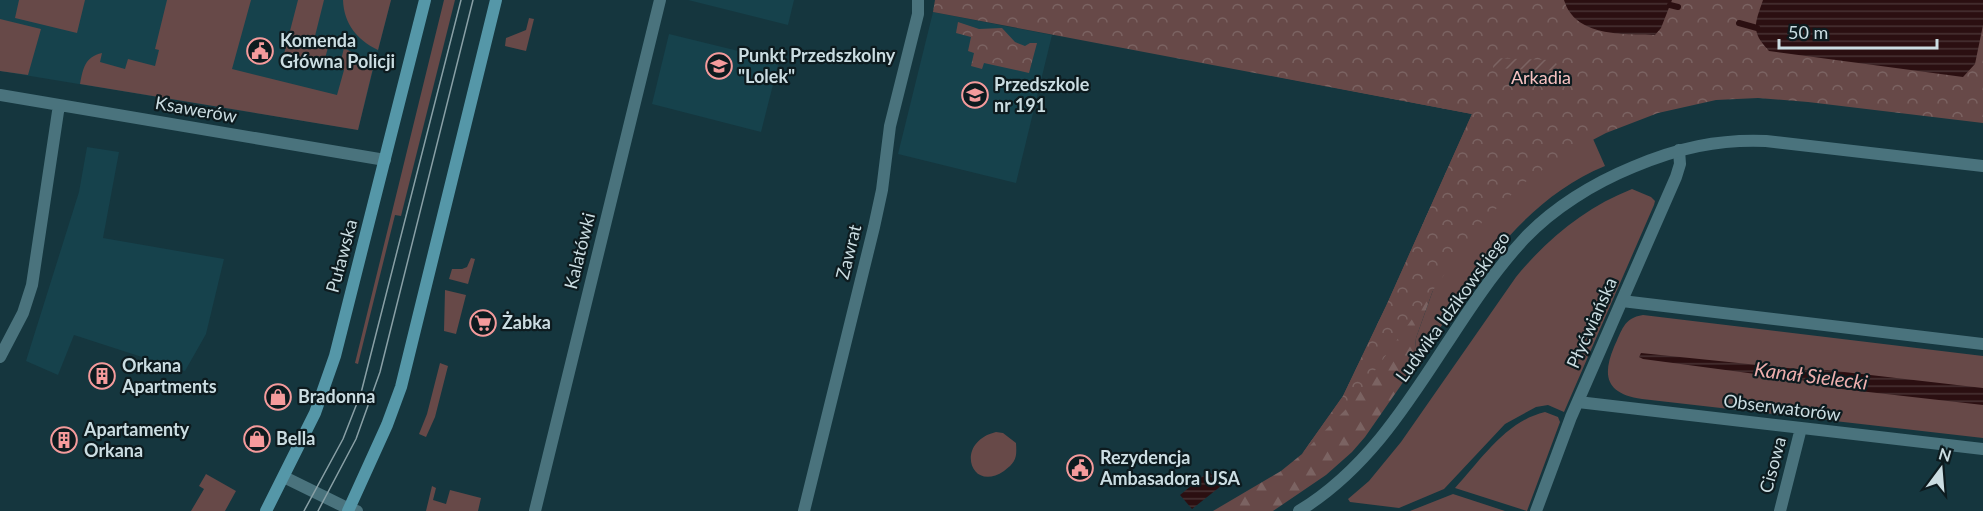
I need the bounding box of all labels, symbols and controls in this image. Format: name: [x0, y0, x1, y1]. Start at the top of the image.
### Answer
scale bar: [1779, 12, 1936, 50]
text: 50 m: [1788, 21, 1828, 43]
place label: Komenda Główna Policji: [280, 29, 395, 72]
public building icon: Komenda Główna Policji: [245, 36, 275, 66]
place label: Punkt Przedszkolny "Lolek": [738, 44, 896, 87]
school or university icon: Punkt Przedszkolny "Lolek": [704, 51, 734, 81]
park label: Arkadia: [1511, 66, 1571, 88]
place label: Przedszkole nr 191: [994, 73, 1090, 116]
school or university icon: Przedszkole nr 191: [960, 80, 990, 110]
street label: Ksawerów: [154, 91, 239, 127]
street label: Kalatówki: [559, 210, 599, 291]
street label: Puławska: [321, 217, 361, 295]
street label: Zawrat: [831, 222, 866, 281]
street label: Ludwika Idzikowskiego: [1390, 227, 1514, 386]
street label: Płyćwiańska: [1561, 274, 1621, 371]
supermarket icon: Żabka: [468, 308, 498, 338]
place label: Żabka: [502, 311, 551, 333]
place label: Orkana Apartments: [121, 354, 217, 397]
water label: Kanał Sielecki: [1753, 356, 1870, 394]
building icon: Orkana Apartments: [87, 361, 117, 391]
shop icon: Bradonna: [263, 382, 293, 412]
place label: Bradonna: [298, 385, 375, 407]
street label: Obserwatorów: [1722, 389, 1842, 425]
place label: Apartamenty Orkana: [83, 418, 190, 461]
shop icon: Bella: [242, 424, 272, 454]
building icon: Apartamenty Orkana: [49, 425, 79, 455]
place label: Bella: [276, 427, 315, 449]
street label: Cisowa: [1754, 434, 1790, 495]
north arrow: [1911, 439, 1971, 499]
text: N: [1937, 443, 1954, 465]
place label: Rezydencja Ambasadora USA: [1099, 446, 1241, 489]
public building icon: Rezydencja Ambasadora USA: [1065, 453, 1095, 483]

